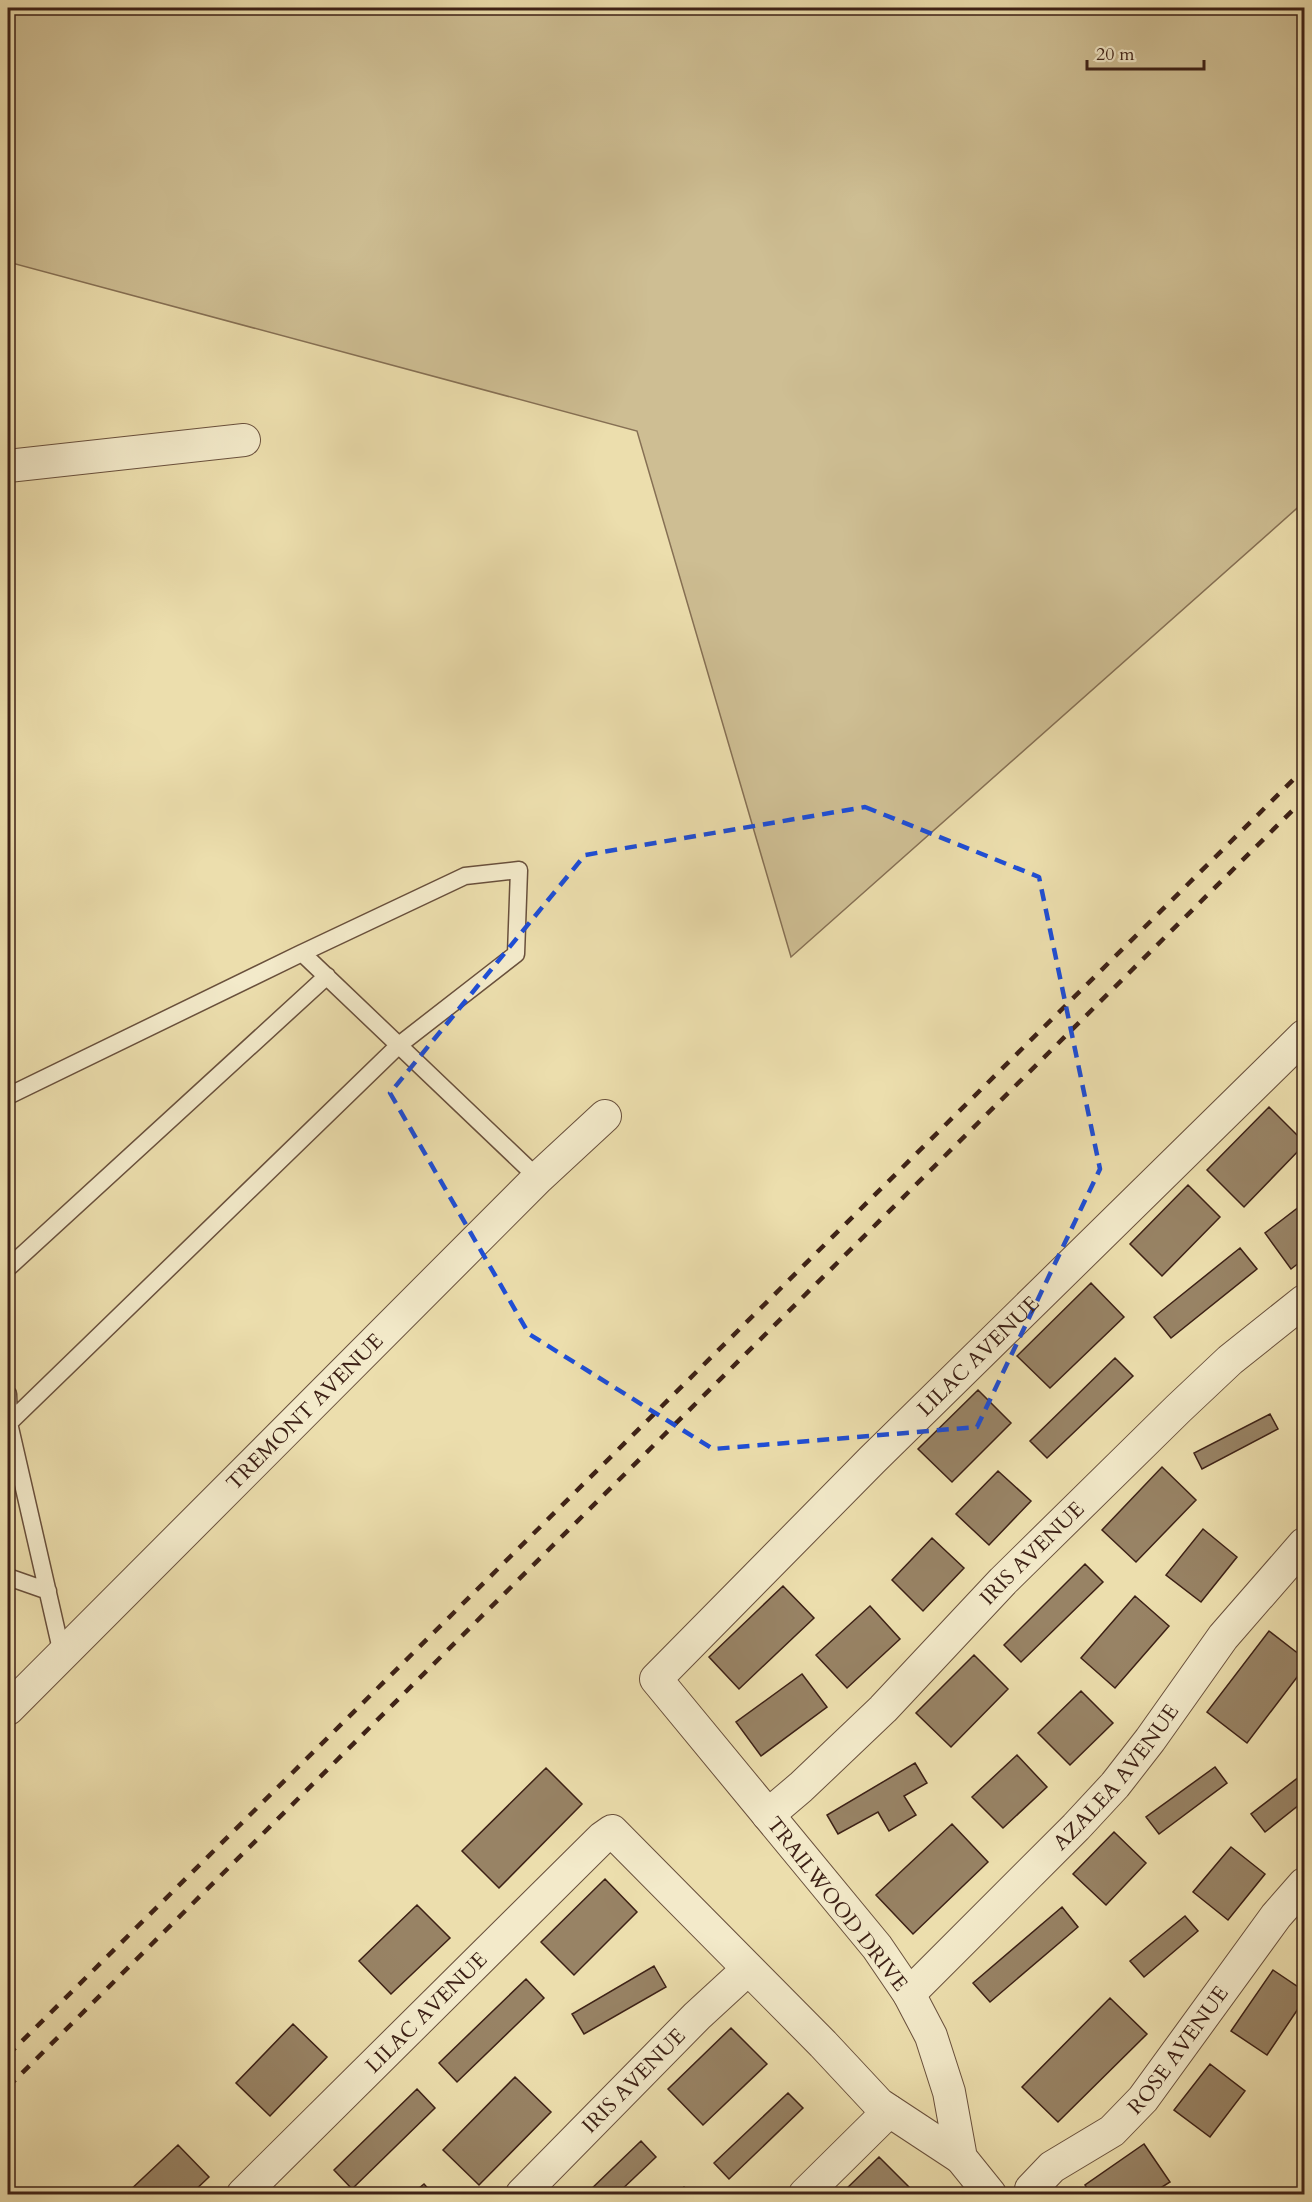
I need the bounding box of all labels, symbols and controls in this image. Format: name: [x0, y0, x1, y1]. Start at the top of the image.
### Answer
scale bar: [1087, 33, 1204, 71]
text: 20 m: [1096, 42, 1135, 67]
street label: LILAC AVENUE: [911, 1289, 1046, 1423]
street label: TREMONT AVENUE: [220, 1327, 390, 1497]
street label: IRIS AVENUE: [973, 1495, 1090, 1611]
street label: AZALEA AVENUE: [1046, 1698, 1185, 1857]
street label: TRAILWOOD DRIVE: [760, 1811, 914, 1997]
street label: LILAC AVENUE: [359, 1945, 493, 2079]
street label: ROSE AVENUE: [1121, 1980, 1235, 2121]
street label: IRIS AVENUE: [575, 2022, 692, 2139]

